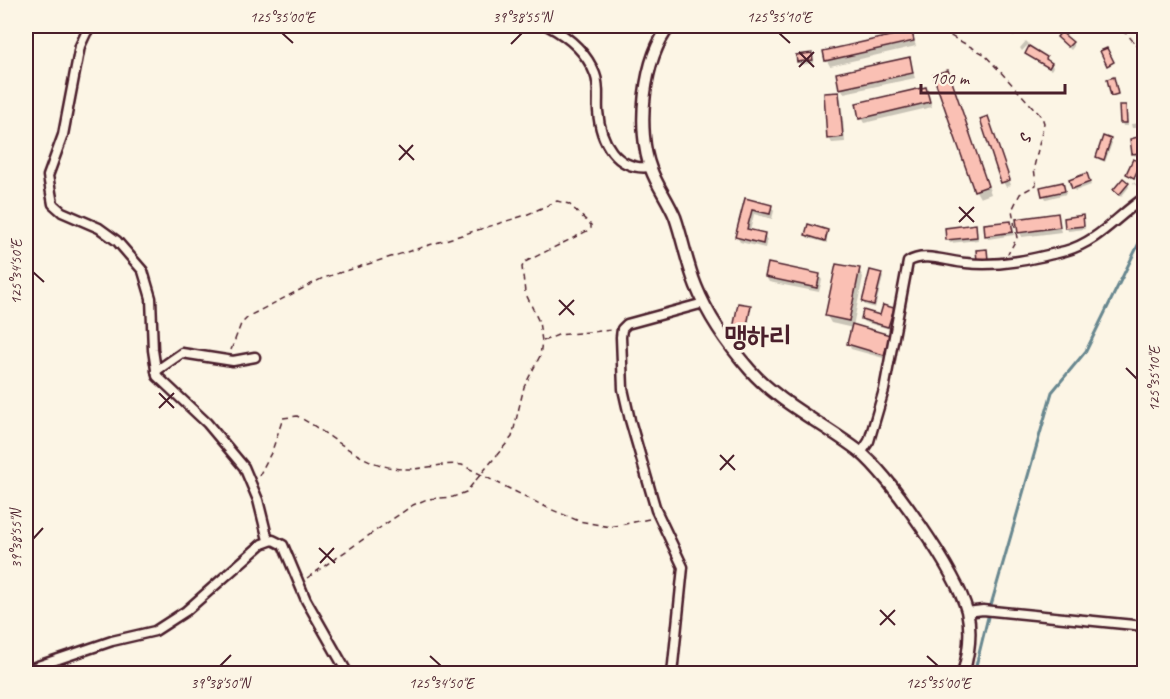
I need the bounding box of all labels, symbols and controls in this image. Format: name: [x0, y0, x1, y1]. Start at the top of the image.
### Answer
text: 125°35'00"E: [250, 8, 316, 27]
text: 39°38'55"N: [492, 8, 555, 27]
text: 125°35'10"E: [747, 8, 813, 27]
scale bar: [921, 57, 1065, 95]
text: 100 m: [930, 67, 971, 89]
street label: s: [1005, 129, 1040, 147]
text: 125°34'50"E: [7, 238, 26, 304]
district label: 맹하리: [724, 318, 792, 353]
text: 125°35'10"E: [1145, 345, 1164, 411]
text: 39°38'55"N: [7, 506, 26, 569]
text: 39°38'50"N: [190, 674, 253, 693]
text: 125°34'50"E: [409, 674, 475, 693]
text: 125°35'00"E: [906, 674, 972, 693]

